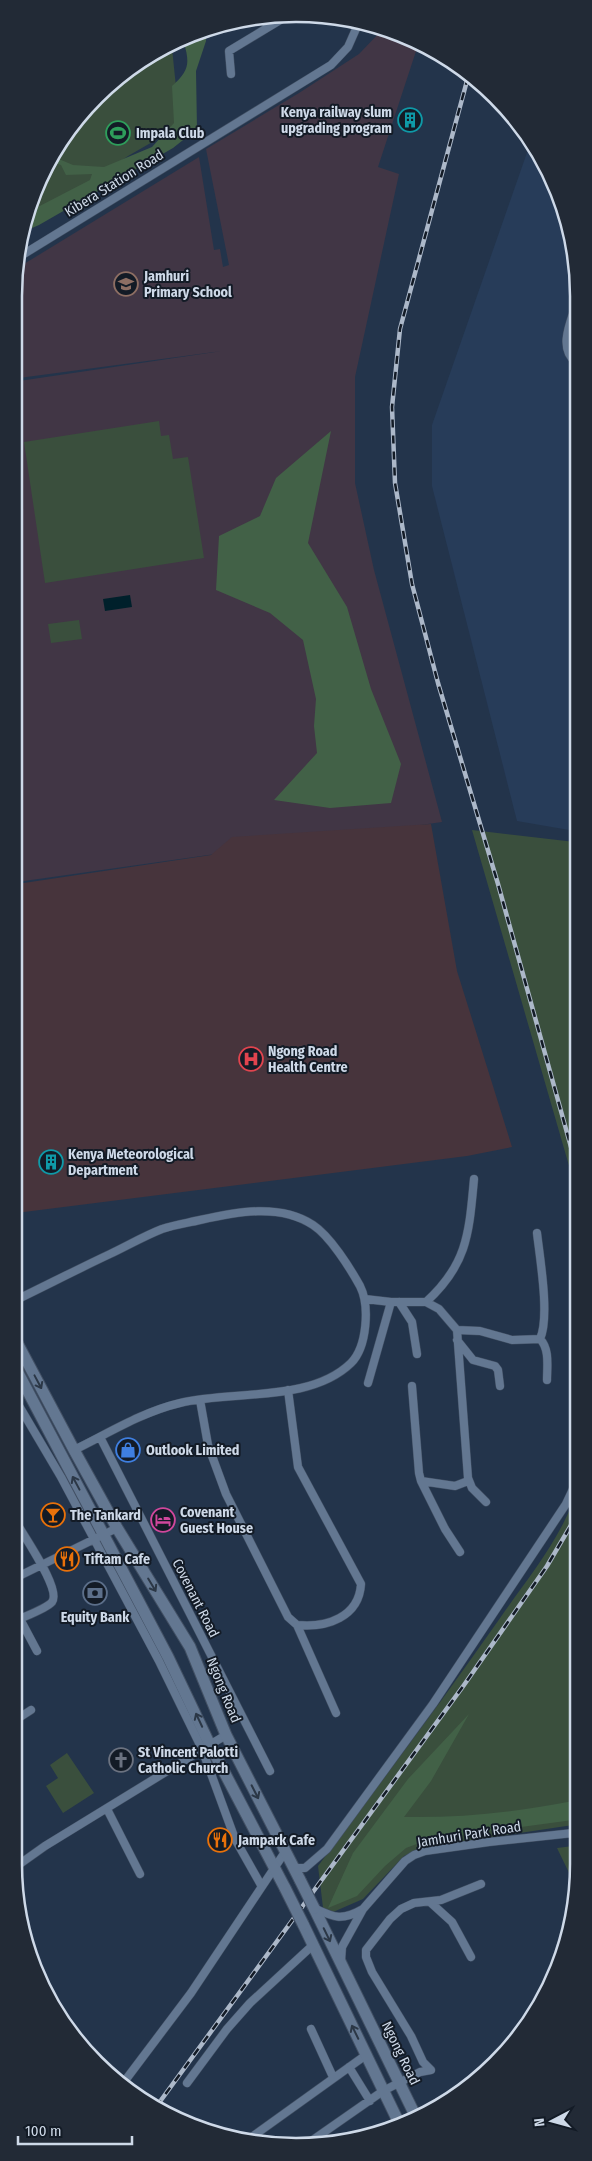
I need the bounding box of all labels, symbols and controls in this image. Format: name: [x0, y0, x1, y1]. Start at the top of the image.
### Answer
place label: Kenya railway slum upgrading program: [281, 104, 392, 137]
building icon: Kenya railway slum upgrading program: [397, 107, 423, 133]
sports icon: Impala Club: [105, 120, 131, 146]
place label: Impala Club: [136, 125, 205, 142]
street label: Kibera Station Road: [62, 146, 167, 221]
place label: Jamhuri Primary School: [143, 268, 232, 301]
school or university icon: Jamhuri Primary School: [113, 271, 139, 297]
place label: Ngong Road Health Centre: [268, 1043, 347, 1076]
hospital icon: Ngong Road Health Centre: [238, 1046, 264, 1072]
place label: Kenya Meteorological Department: [68, 1146, 194, 1179]
building icon: Kenya Meteorological Department: [38, 1149, 64, 1175]
one-way arrow: [34, 1374, 43, 1389]
shop icon: Outlook Limited: [115, 1437, 141, 1463]
place label: Outlook Limited: [146, 1442, 239, 1459]
one-way arrow: [71, 1476, 80, 1491]
bar icon: The Tankard: [40, 1502, 66, 1528]
place label: Covenant Guest House: [180, 1504, 253, 1537]
place label: The Tankard: [70, 1507, 141, 1524]
hotel icon: Covenant Guest House: [150, 1507, 176, 1533]
restaurant icon: Tiftam Cafe: [54, 1546, 80, 1572]
place label: Tiftam Cafe: [84, 1551, 150, 1568]
street label: Covenant Road: [169, 1556, 223, 1640]
one-way arrow: [147, 1577, 157, 1591]
bank icon: Equity Bank: [82, 1580, 108, 1606]
place label: Equity Bank: [61, 1609, 130, 1626]
street label: Ngong Road: [203, 1655, 244, 1725]
one-way arrow: [193, 1713, 203, 1728]
place label: St Vincent Palotti Catholic Church: [138, 1744, 238, 1777]
church icon: St Vincent Palotti Catholic Church: [108, 1747, 134, 1773]
one-way arrow: [250, 1785, 260, 1800]
street label: Jamhuri Park Road: [416, 1818, 522, 1851]
restaurant icon: Jampark Cafe: [207, 1827, 233, 1853]
place label: Jampark Cafe: [237, 1832, 315, 1849]
one-way arrow: [322, 1928, 332, 1943]
street label: Ngong Road: [378, 2019, 423, 2088]
one-way arrow: [350, 2025, 359, 2040]
north arrow: [527, 2096, 577, 2146]
scale bar: [18, 2114, 131, 2146]
text: N: [531, 2117, 548, 2127]
text: 100 m: [25, 2122, 62, 2140]

